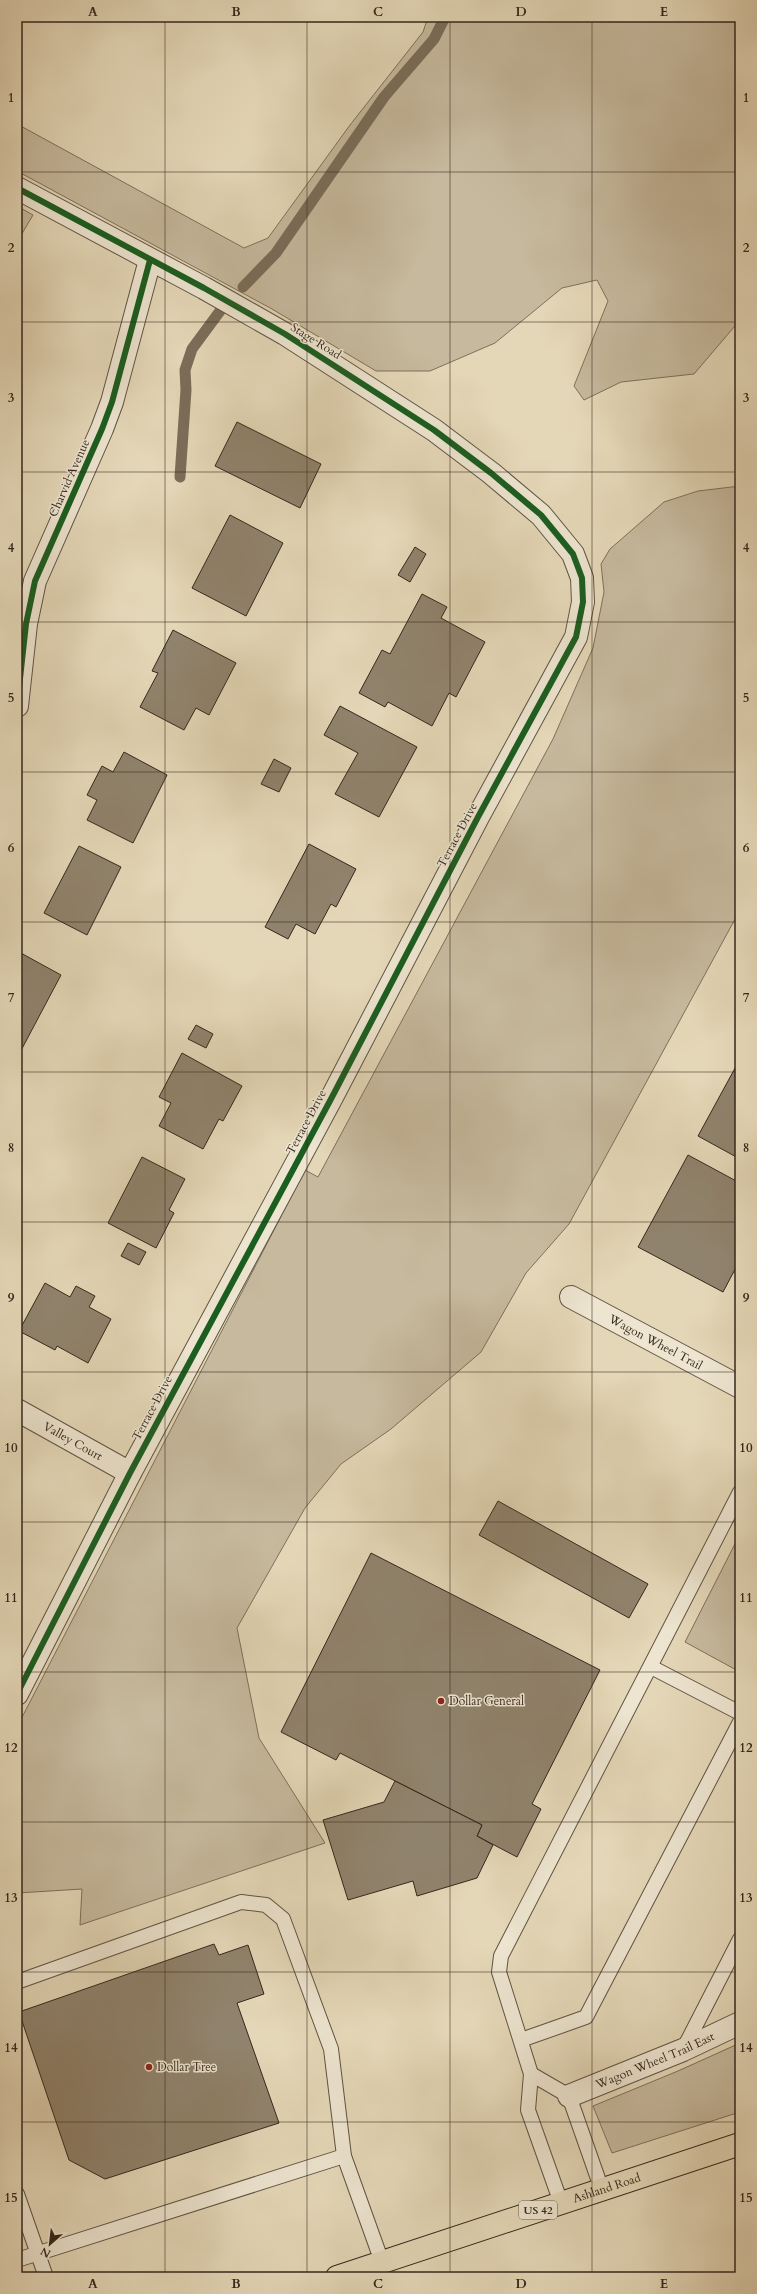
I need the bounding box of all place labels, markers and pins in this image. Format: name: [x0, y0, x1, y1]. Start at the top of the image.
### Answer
place label: Dollar General: [449, 1693, 524, 1709]
marker: Dollar General: [436, 1696, 446, 1706]
place label: Dollar Tree: [157, 2059, 216, 2075]
marker: Dollar Tree: [144, 2062, 154, 2072]

